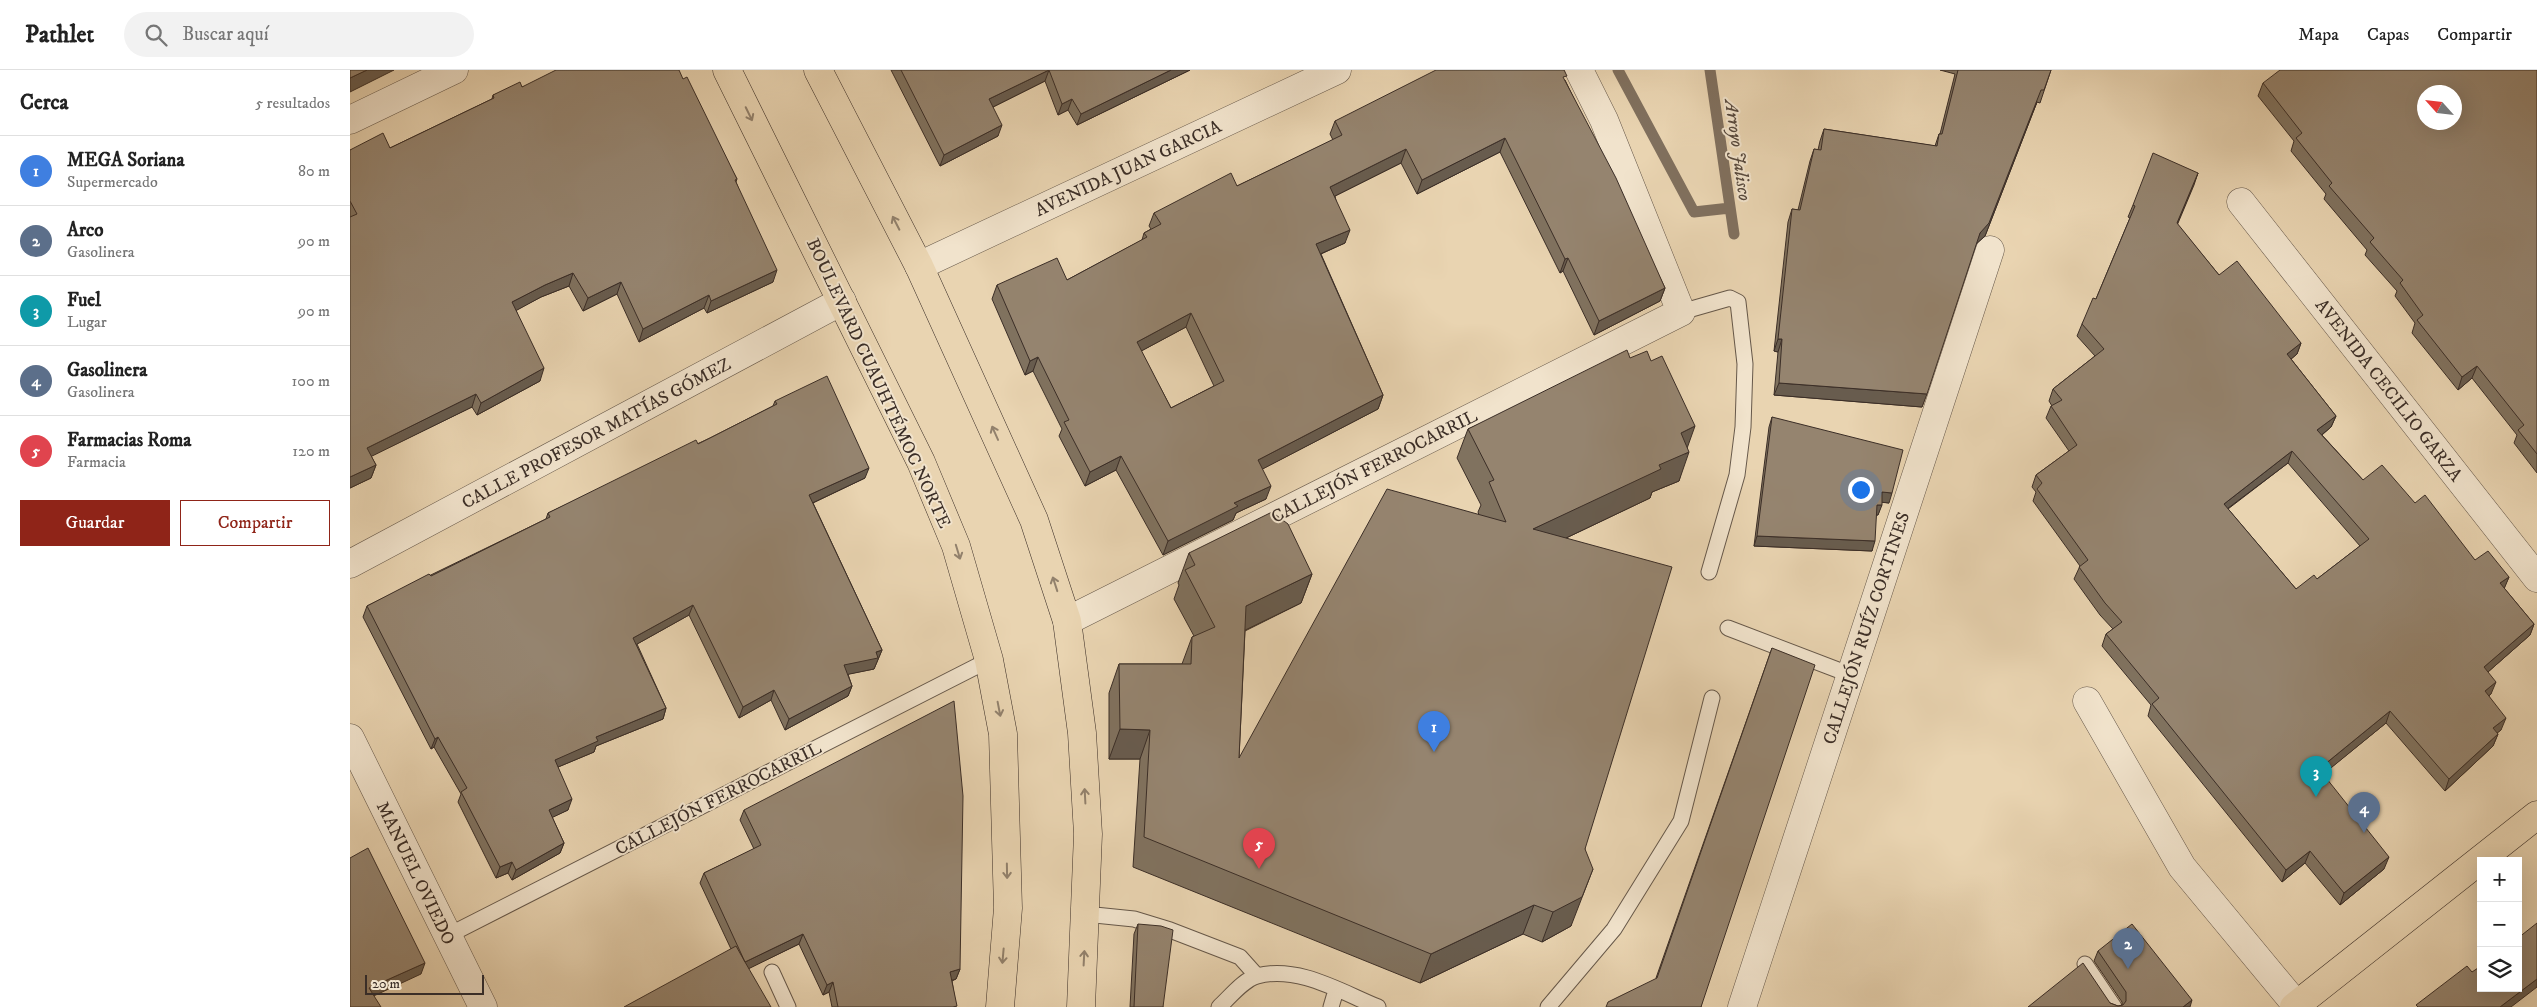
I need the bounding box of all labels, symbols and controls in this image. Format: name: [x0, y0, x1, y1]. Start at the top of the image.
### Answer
search box: [124, 12, 474, 57]
text: Pathlet: [25, 20, 94, 50]
icon: search: [142, 21, 170, 49]
text: Buscar aquí: [182, 23, 269, 46]
text: Mapa: [2298, 24, 2339, 46]
text: Capas: [2367, 24, 2409, 46]
text: Compartir: [2437, 24, 2512, 46]
north arrow: [2417, 85, 2462, 130]
text: Cerca: [20, 90, 68, 116]
text: 5 resultados: [255, 93, 330, 113]
water label: Arroyo Jalisco: [1719, 96, 1756, 202]
one-way arrow: [744, 106, 754, 121]
street label: AVENIDA JUAN GARCIA: [1032, 116, 1226, 222]
text: MEGA Soriana: [67, 149, 184, 172]
text: 1: [33, 161, 39, 181]
text: 80 m: [298, 161, 330, 181]
text: Supermercado: [67, 172, 158, 192]
one-way arrow: [891, 215, 901, 230]
text: Arco: [67, 219, 104, 242]
text: 2: [32, 231, 40, 251]
text: 90 m: [298, 231, 330, 251]
street label: BOULEVARD CUAUHTÉMOC NORTE: [801, 235, 955, 532]
text: Gasolinera: [67, 242, 135, 262]
text: Fuel: [67, 289, 101, 312]
street label: AVENIDA CECILIO GARZA: [2310, 295, 2467, 487]
text: 3: [33, 301, 39, 321]
text: 90 m: [298, 301, 330, 321]
text: Lugar: [67, 312, 107, 332]
street label: CALLE PROFESOR MATÍAS GÓMEZ: [458, 352, 735, 514]
text: Gasolinera: [67, 359, 147, 382]
text: 4: [31, 371, 41, 391]
text: 100 m: [292, 371, 330, 391]
text: Gasolinera: [67, 382, 135, 402]
street label: CALLEJÓN FERROCARRIL: [1268, 405, 1481, 529]
one-way arrow: [989, 426, 999, 441]
text: Farmacias Roma: [67, 429, 191, 452]
text: 5: [32, 441, 40, 461]
text: 120 m: [292, 441, 330, 461]
text: Farmacia: [67, 452, 126, 472]
your location: [1848, 477, 1874, 503]
button: Guardar: [20, 500, 170, 546]
button: Compartir: [180, 500, 330, 546]
street label: CALLEJÓN RUÍZ CORTINES: [1818, 509, 1915, 747]
one-way arrow: [954, 544, 963, 559]
one-way arrow: [1050, 577, 1059, 592]
one-way arrow: [994, 701, 1004, 717]
pin: 1: [1418, 711, 1450, 752]
street label: CALLEJÓN FERROCARRIL: [612, 737, 825, 861]
pin: 3: [2300, 756, 2332, 797]
one-way arrow: [1081, 788, 1090, 804]
pin: 4: [2348, 792, 2380, 833]
street label: MANUEL OVIEDO: [371, 798, 459, 949]
pin: 5: [1243, 828, 1275, 869]
map controls: [2477, 857, 2522, 992]
button: +: [2477, 857, 2522, 902]
one-way arrow: [1002, 862, 1012, 879]
button: −: [2477, 902, 2522, 947]
pin: 2: [2112, 928, 2144, 969]
button: layers: [2477, 947, 2522, 992]
one-way arrow: [999, 948, 1008, 964]
one-way arrow: [1079, 951, 1088, 967]
scale bar: [365, 972, 484, 995]
text: 20 m: [372, 975, 400, 993]

